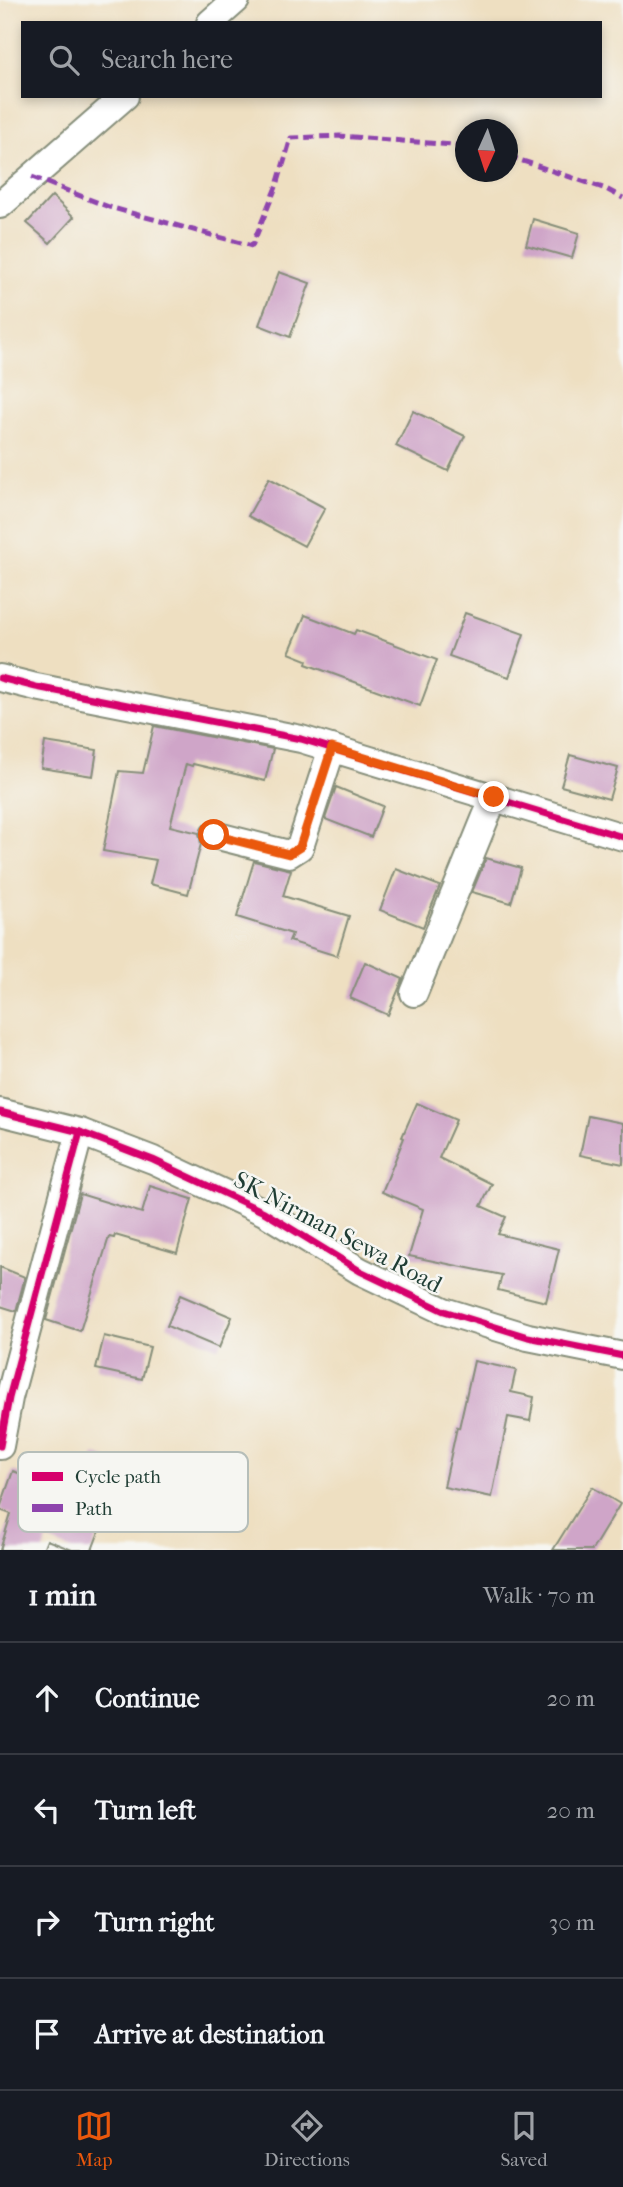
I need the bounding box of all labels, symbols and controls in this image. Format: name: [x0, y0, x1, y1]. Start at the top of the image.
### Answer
search box: [21, 21, 602, 98]
icon: search: [45, 41, 83, 79]
text: Search here: [101, 44, 233, 75]
north arrow: [455, 119, 518, 182]
route end: [478, 781, 509, 812]
route start: [198, 819, 229, 850]
street label: SK Nirman Sewa Road: [229, 1165, 448, 1299]
legend: [18, 1452, 248, 1532]
text: Cycle path: [75, 1466, 161, 1488]
text: Path: [75, 1498, 113, 1520]
text: 1 min: [28, 1578, 96, 1613]
text: Walk · 70 m: [483, 1582, 595, 1609]
icon: ahead: [28, 1679, 66, 1717]
text: Continue: [95, 1683, 200, 1714]
text: 20 m: [546, 1685, 595, 1712]
icon: left: [28, 1791, 66, 1829]
text: Turn left: [95, 1795, 196, 1826]
text: 20 m: [546, 1797, 595, 1824]
icon: right: [28, 1903, 66, 1941]
text: Turn right: [95, 1907, 215, 1938]
text: 30 m: [549, 1909, 595, 1936]
icon: arrive: [28, 2015, 66, 2053]
text: Arrive at destination: [95, 2019, 325, 2050]
tab: Map: [75, 2107, 113, 2171]
tab: Directions: [264, 2107, 350, 2171]
tab: Saved: [500, 2107, 548, 2171]

